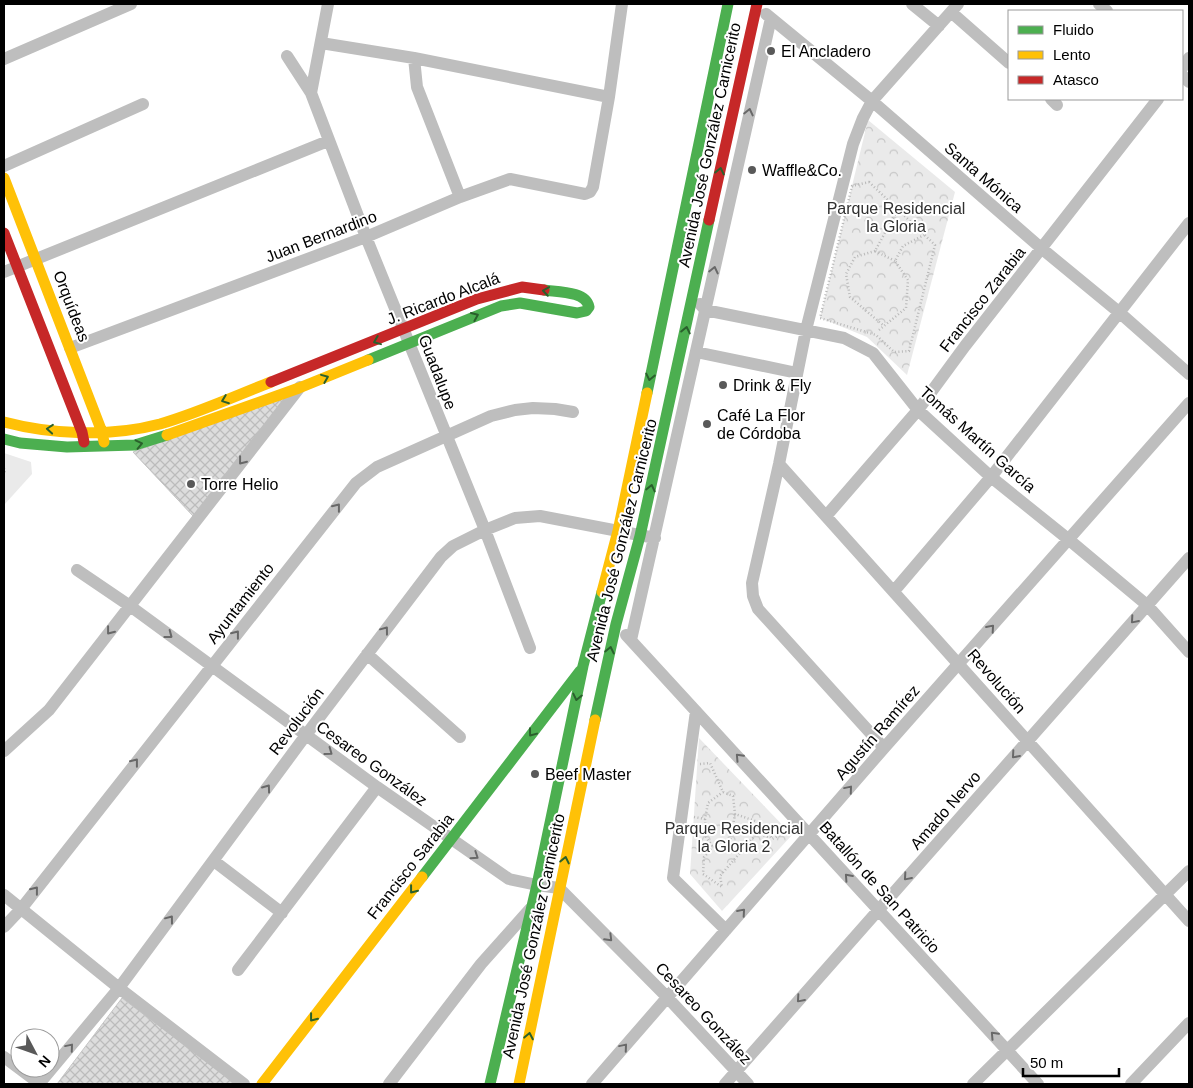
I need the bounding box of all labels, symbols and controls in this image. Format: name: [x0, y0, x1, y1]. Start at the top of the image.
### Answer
legend: [1008, 10, 1183, 100]
street label: Avenida José González Carnicerito: [675, 21, 744, 269]
text: Fluido: [1053, 21, 1094, 38]
place label: El Ancladero: [781, 43, 871, 60]
marker: El Ancladero: [765, 45, 777, 57]
text: Lento: [1053, 46, 1091, 63]
text: Atasco: [1053, 71, 1099, 88]
one-way arrow: [744, 107, 754, 116]
street label: Santa Mónica: [941, 139, 1026, 216]
place label: Waffle&Co.: [762, 162, 842, 179]
marker: Waffle&Co.: [746, 164, 758, 176]
one-way arrow: [715, 166, 725, 175]
park label: Parque Residencial la Gloria: [827, 200, 965, 235]
street label: Juan Bernardino: [263, 207, 379, 265]
street label: Francisco Zarabia: [936, 244, 1029, 355]
one-way arrow: [708, 266, 719, 275]
street label: Orquídeas: [50, 268, 93, 344]
street label: J. Ricardo Alcalá: [385, 269, 502, 328]
one-way arrow: [542, 286, 550, 297]
one-way arrow: [470, 312, 479, 322]
one-way arrow: [680, 325, 691, 334]
street label: Guadalupe: [416, 333, 460, 412]
one-way arrow: [373, 335, 381, 345]
one-way arrow: [320, 373, 329, 384]
one-way arrow: [645, 373, 656, 381]
place label: Drink & Fly: [733, 377, 811, 394]
marker: Drink & Fly: [717, 379, 729, 391]
street label: Tomás Martín García: [916, 383, 1039, 496]
one-way arrow: [221, 394, 230, 404]
place label: Café La Flor de Córdoba: [717, 407, 806, 442]
street label: Avenida José González Carnicerito: [583, 417, 660, 663]
marker: Café La Flor de Córdoba: [701, 418, 713, 430]
one-way arrow: [46, 424, 54, 435]
one-way arrow: [135, 439, 144, 450]
one-way arrow: [239, 456, 248, 465]
place label: Torre Helio: [201, 476, 278, 493]
marker: Torre Helio: [185, 478, 197, 490]
one-way arrow: [645, 484, 656, 493]
one-way arrow: [331, 503, 340, 513]
street label: Ayuntamiento: [204, 560, 277, 647]
one-way arrow: [1130, 615, 1139, 624]
one-way arrow: [985, 624, 994, 633]
one-way arrow: [108, 625, 116, 634]
one-way arrow: [379, 626, 388, 636]
one-way arrow: [163, 629, 173, 638]
one-way arrow: [230, 631, 238, 640]
one-way arrow: [605, 646, 615, 654]
street label: Revolución: [964, 646, 1029, 717]
street label: Agustín Ramírez: [832, 682, 923, 783]
street label: Revolución: [266, 685, 327, 758]
one-way arrow: [572, 692, 582, 701]
street label: Cesareo González: [313, 718, 430, 809]
one-way arrow: [530, 727, 538, 736]
one-way arrow: [323, 746, 332, 754]
one-way arrow: [1011, 750, 1020, 759]
one-way arrow: [736, 754, 745, 763]
one-way arrow: [130, 759, 138, 768]
place label: Beef Master: [545, 766, 632, 783]
marker: Beef Master: [529, 768, 541, 780]
street label: Amado Nervo: [907, 768, 984, 853]
one-way arrow: [261, 784, 270, 794]
one-way arrow: [843, 786, 852, 795]
street label: Francisco Sarabia: [364, 810, 457, 922]
street label: Avenida José González Carnicerito: [499, 812, 568, 1060]
street label: Batallón de San Patricio: [816, 818, 943, 957]
park label: Parque Residencial la Gloria 2: [665, 820, 803, 855]
one-way arrow: [469, 850, 479, 859]
one-way arrow: [559, 856, 570, 865]
one-way arrow: [904, 872, 913, 881]
one-way arrow: [845, 874, 854, 883]
one-way arrow: [410, 884, 418, 893]
one-way arrow: [30, 887, 38, 896]
one-way arrow: [736, 908, 745, 917]
one-way arrow: [165, 916, 173, 925]
one-way arrow: [603, 933, 612, 942]
street label: Cesareo González: [652, 959, 755, 1068]
one-way arrow: [797, 993, 805, 1002]
one-way arrow: [310, 1013, 319, 1022]
north arrow: [10, 1028, 60, 1078]
one-way arrow: [991, 1031, 1000, 1040]
one-way arrow: [523, 1032, 534, 1041]
one-way arrow: [64, 1043, 73, 1052]
one-way arrow: [618, 1044, 626, 1053]
scale bar: [1023, 1046, 1119, 1078]
text: N: [35, 1052, 54, 1071]
text: 50 m: [1030, 1054, 1063, 1071]

